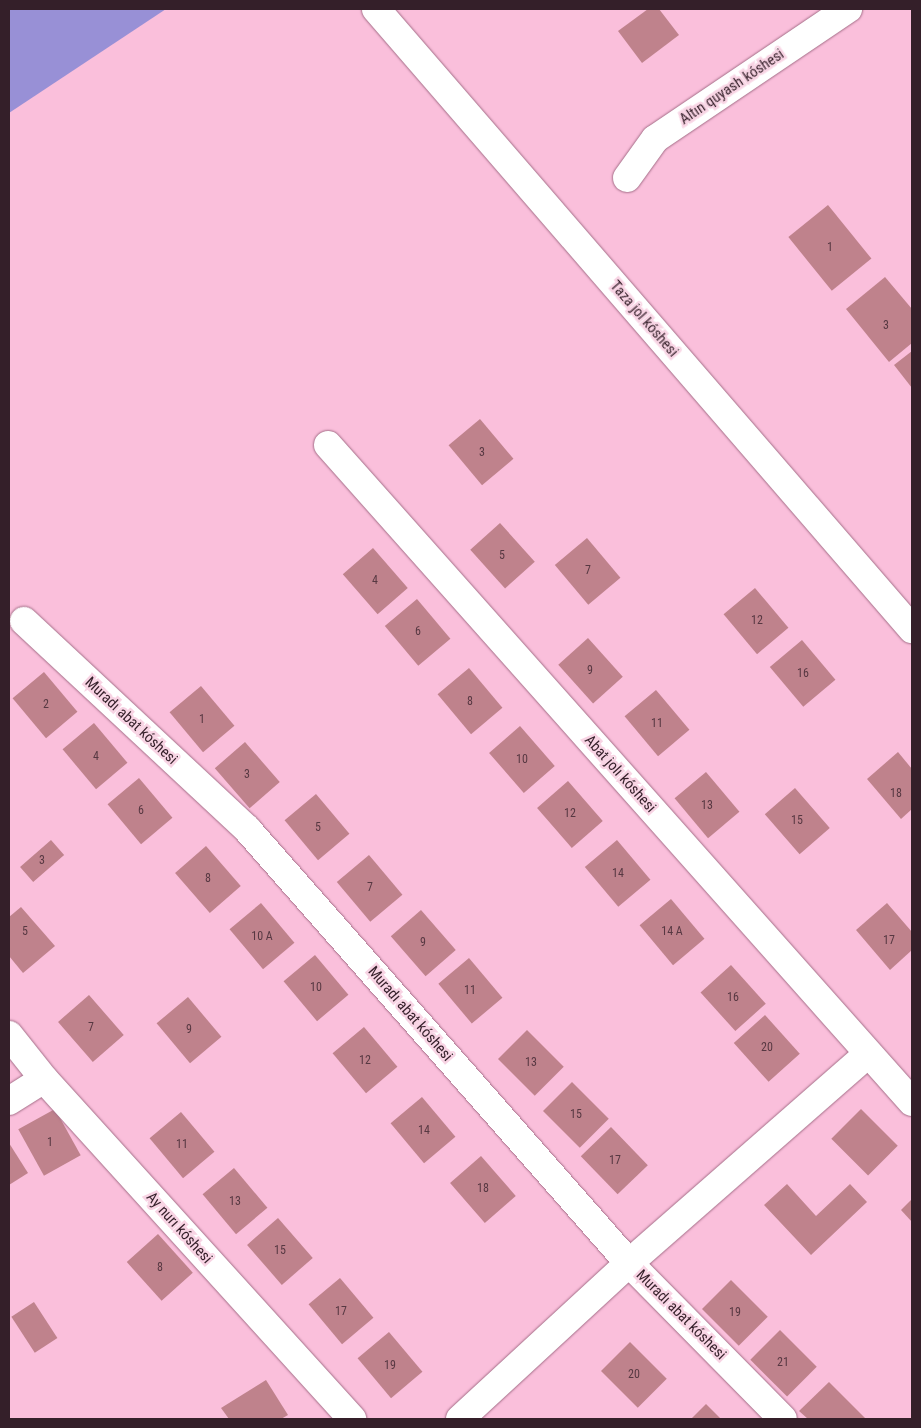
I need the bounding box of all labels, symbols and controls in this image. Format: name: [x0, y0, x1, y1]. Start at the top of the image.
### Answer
street label: Altın quyash kóshesi: [676, 45, 788, 129]
house number: 1: [827, 241, 833, 255]
street label: Taza jol kóshesi: [606, 277, 682, 361]
house number: 3: [883, 319, 889, 333]
house number: 3: [479, 446, 485, 460]
house number: 5: [499, 549, 505, 563]
house number: 7: [585, 564, 591, 578]
house number: 4: [372, 574, 378, 588]
house number: 12: [751, 614, 763, 628]
house number: 6: [415, 625, 421, 639]
house number: 9: [587, 664, 593, 678]
house number: 16: [797, 667, 809, 681]
street label: Muradı abat kóshesi: [81, 674, 181, 768]
house number: 8: [467, 695, 473, 709]
house number: 2: [43, 698, 49, 712]
house number: 1: [199, 713, 205, 727]
house number: 11: [651, 717, 663, 731]
street label: Abat jolı kóshesi: [580, 732, 660, 816]
house number: 4: [93, 750, 99, 764]
house number: 10: [516, 753, 528, 767]
house number: 3: [244, 768, 250, 782]
house number: 18: [890, 787, 902, 801]
house number: 13: [701, 799, 713, 813]
house number: 6: [138, 804, 144, 818]
house number: 12: [564, 807, 576, 821]
house number: 15: [791, 814, 803, 828]
house number: 5: [315, 821, 321, 835]
house number: 3: [39, 854, 45, 868]
house number: 14: [612, 867, 624, 881]
house number: 8: [205, 872, 211, 886]
house number: 7: [367, 881, 373, 895]
house number: 5: [22, 925, 28, 939]
house number: 14 А: [661, 925, 683, 939]
house number: 10 А: [251, 930, 273, 944]
house number: 17: [883, 934, 895, 948]
house number: 9: [420, 936, 426, 950]
street label: Muradı abat kóshesi: [364, 963, 456, 1065]
house number: 10: [310, 981, 322, 995]
house number: 11: [464, 984, 476, 998]
house number: 16: [727, 991, 739, 1005]
house number: 7: [88, 1021, 94, 1035]
house number: 9: [186, 1023, 192, 1037]
house number: 20: [761, 1041, 773, 1055]
house number: 12: [359, 1054, 371, 1068]
house number: 13: [525, 1056, 537, 1070]
house number: 15: [570, 1108, 582, 1122]
house number: 14: [418, 1124, 430, 1138]
house number: 1: [47, 1136, 53, 1150]
house number: 11: [176, 1138, 188, 1152]
house number: 17: [609, 1154, 621, 1168]
house number: 18: [477, 1182, 489, 1196]
street label: Ay nurı kóshesi: [142, 1189, 216, 1267]
house number: 13: [229, 1195, 241, 1209]
house number: 15: [274, 1244, 286, 1258]
house number: 8: [157, 1261, 163, 1275]
street label: Muradı abat kóshesi: [632, 1266, 730, 1364]
house number: 17: [335, 1305, 347, 1319]
house number: 19: [729, 1306, 741, 1320]
house number: 21: [777, 1356, 789, 1370]
house number: 19: [384, 1359, 396, 1373]
house number: 20: [628, 1368, 640, 1382]

